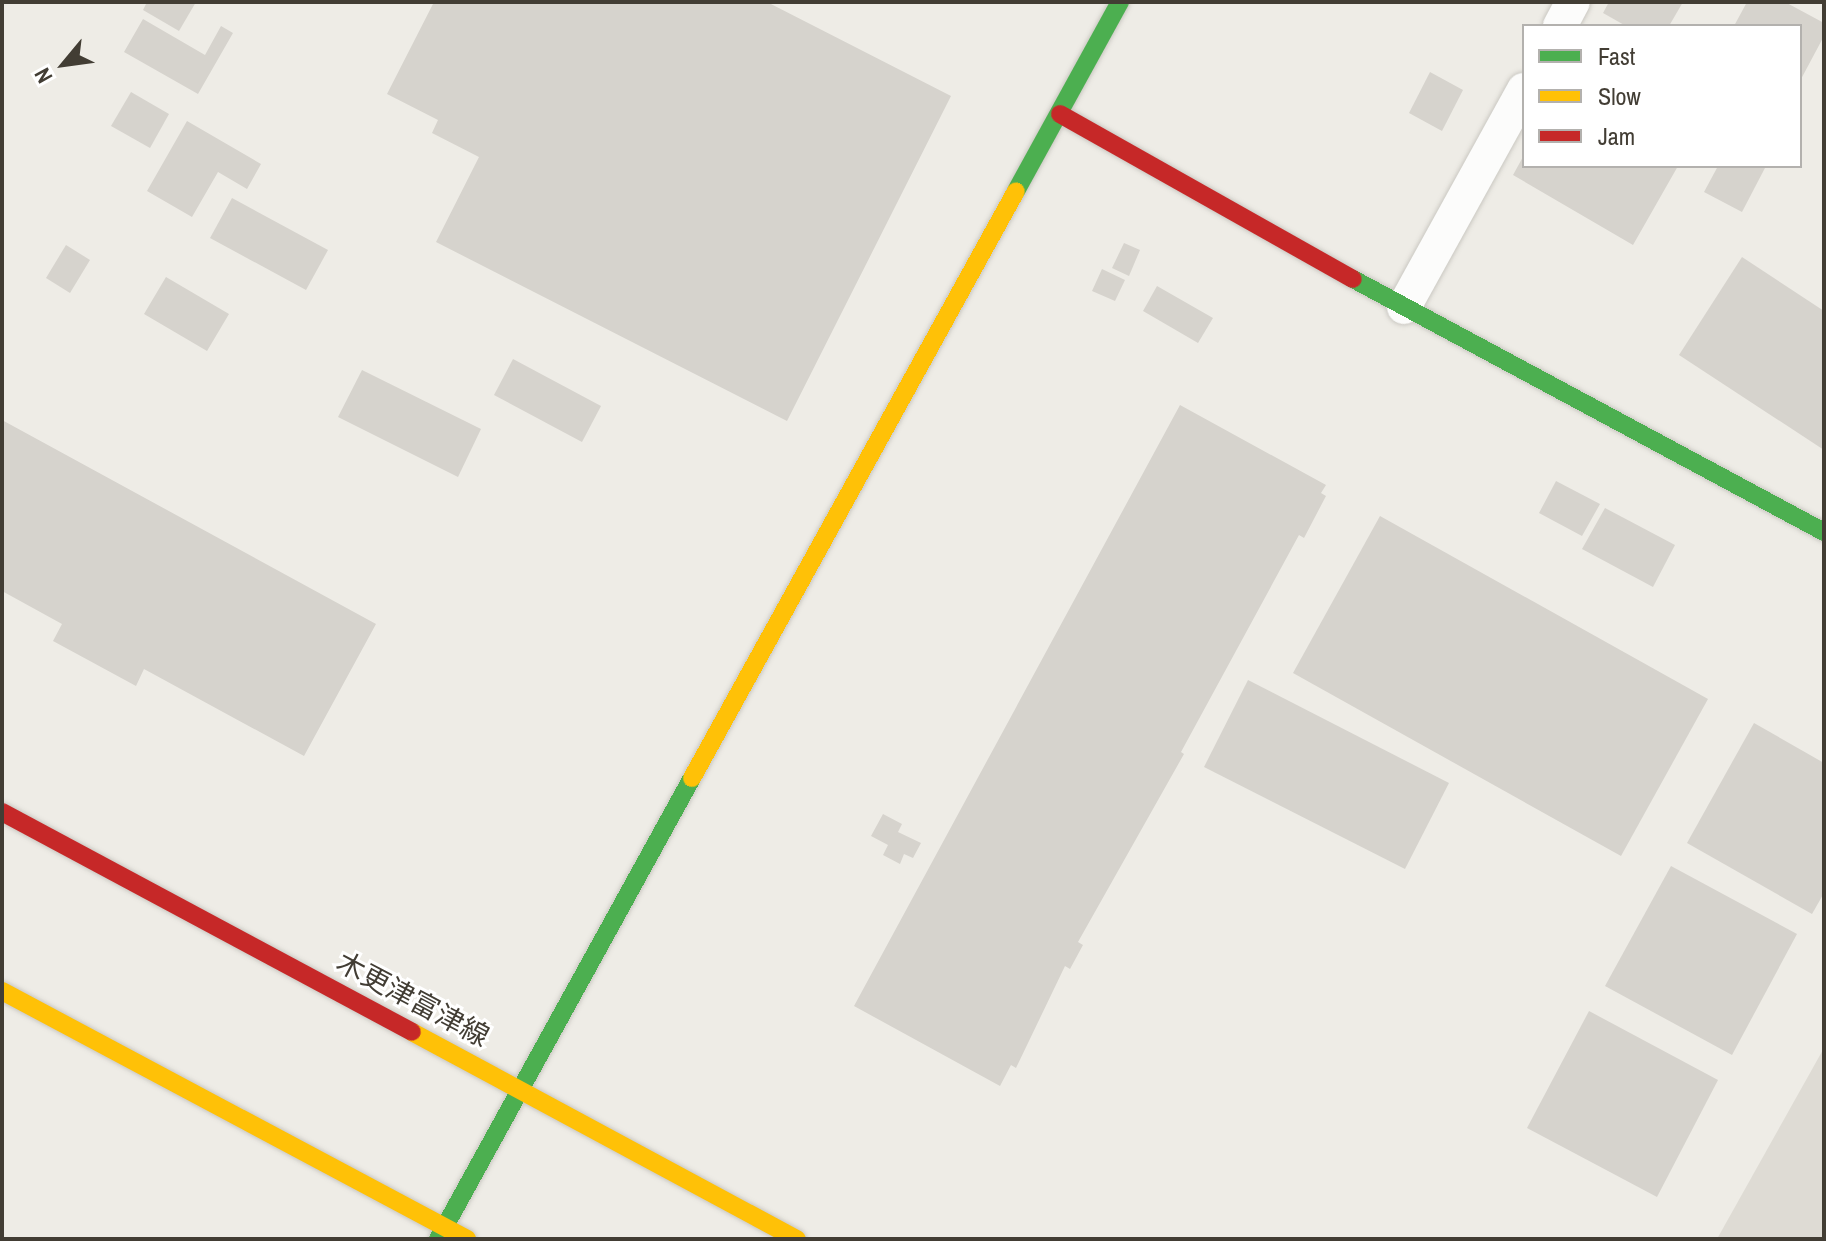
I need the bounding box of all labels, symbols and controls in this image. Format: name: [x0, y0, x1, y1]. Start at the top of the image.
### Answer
north arrow: [24, 24, 104, 104]
legend: [1522, 24, 1802, 168]
text: Fast: [1598, 40, 1635, 72]
text: N: [27, 63, 59, 89]
text: Slow: [1598, 80, 1641, 112]
text: Jam: [1598, 120, 1635, 152]
street label: 木更津富津線: [331, 945, 495, 1053]

